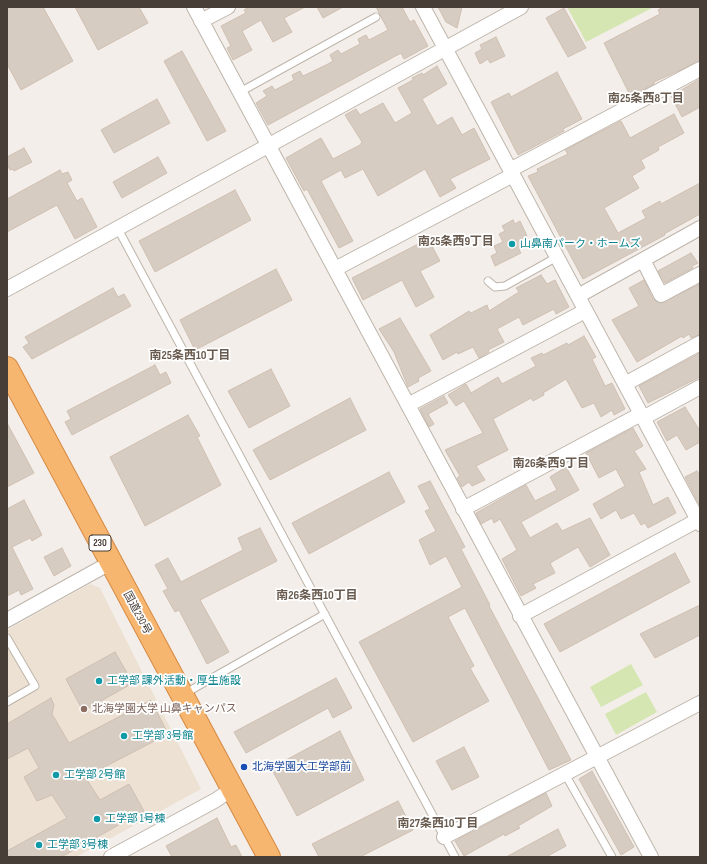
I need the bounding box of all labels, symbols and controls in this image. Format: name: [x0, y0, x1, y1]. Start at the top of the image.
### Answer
district label: 南25条西8丁目: [608, 92, 684, 106]
district label: 南25条西9丁目: [418, 235, 494, 249]
place label: 山鼻南パーク・ホームズ: [520, 237, 641, 251]
marker: 山鼻南パーク・ホームズ: [507, 239, 517, 249]
district label: 南25条西10丁目: [150, 349, 230, 363]
district label: 南26条西9丁目: [513, 457, 589, 471]
road number: 230: [89, 535, 111, 551]
street label: 国道230号: [120, 589, 154, 637]
district label: 南26条西10丁目: [276, 589, 358, 603]
place label: 工学部 課外活動・厚生施設: [107, 674, 241, 688]
marker: 工学部 課外活動・厚生施設: [94, 676, 104, 686]
place label: 北海学園大学 山鼻キャンパス: [92, 702, 237, 716]
marker: 北海学園大学 山鼻キャンパス: [79, 704, 89, 714]
place label: 工学部 3号館: [132, 729, 193, 743]
marker: 工学部 3号館: [119, 731, 129, 741]
place label: 北海学園大工学部前: [252, 760, 351, 774]
marker: 北海学園大工学部前: [239, 762, 249, 772]
place label: 工学部 2号館: [64, 768, 125, 782]
marker: 工学部 2号館: [51, 770, 61, 780]
place label: 工学部 1号棟: [105, 812, 166, 826]
marker: 工学部 1号棟: [92, 814, 102, 824]
district label: 南27条西10丁目: [398, 817, 478, 831]
place label: 工学部 3号棟: [47, 838, 108, 852]
marker: 工学部 3号棟: [34, 840, 44, 850]

